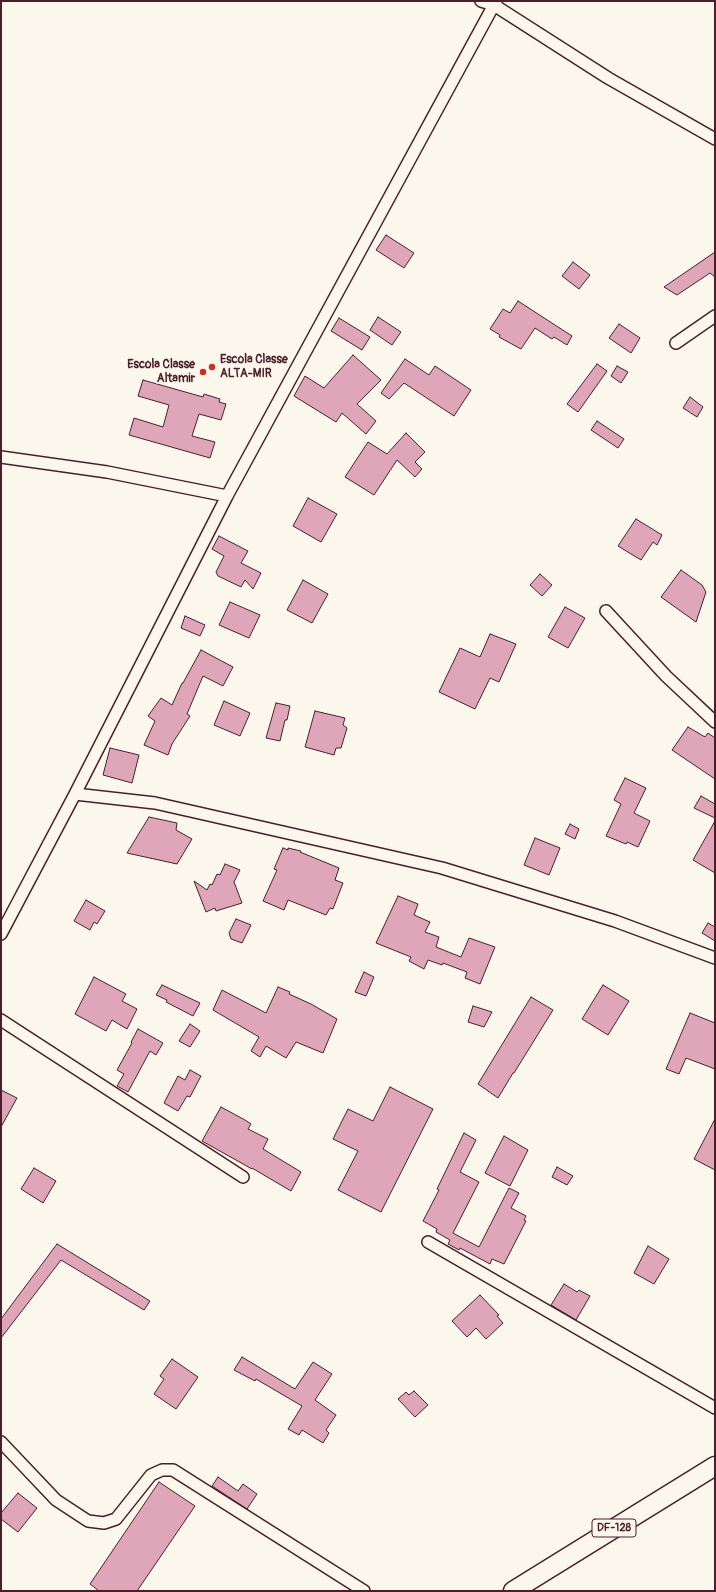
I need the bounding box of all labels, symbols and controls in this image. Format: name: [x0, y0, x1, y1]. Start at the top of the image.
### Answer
place label: Escola Classe ALTA-MIR: [220, 353, 288, 381]
place label: Escola Classe Altamir: [127, 358, 195, 386]
marker: Escola Classe ALTA-MIR: [207, 362, 217, 372]
marker: Escola Classe Altamir: [198, 367, 208, 377]
road number: DF-128: [592, 1519, 636, 1537]

